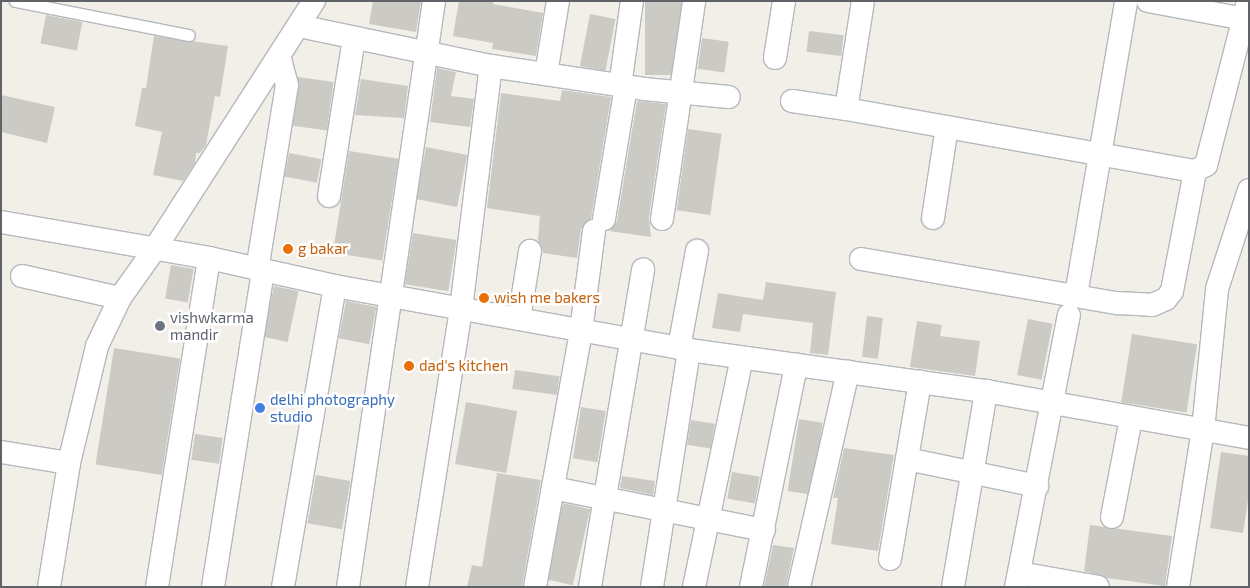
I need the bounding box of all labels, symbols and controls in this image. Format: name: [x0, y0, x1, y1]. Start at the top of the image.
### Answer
place label: g bakar: [298, 240, 348, 258]
marker: g bakar: [282, 243, 294, 255]
place label: wish me bakers: [494, 289, 600, 307]
marker: wish me bakers: [478, 292, 490, 304]
place label: vishwkarma mandir: [170, 308, 254, 343]
marker: vishwkarma mandir: [154, 320, 166, 332]
place label: dad's kitchen: [419, 357, 508, 375]
marker: dad's kitchen: [403, 360, 415, 372]
place label: delhi photography studio: [270, 390, 395, 425]
marker: delhi photography studio: [254, 402, 266, 414]

